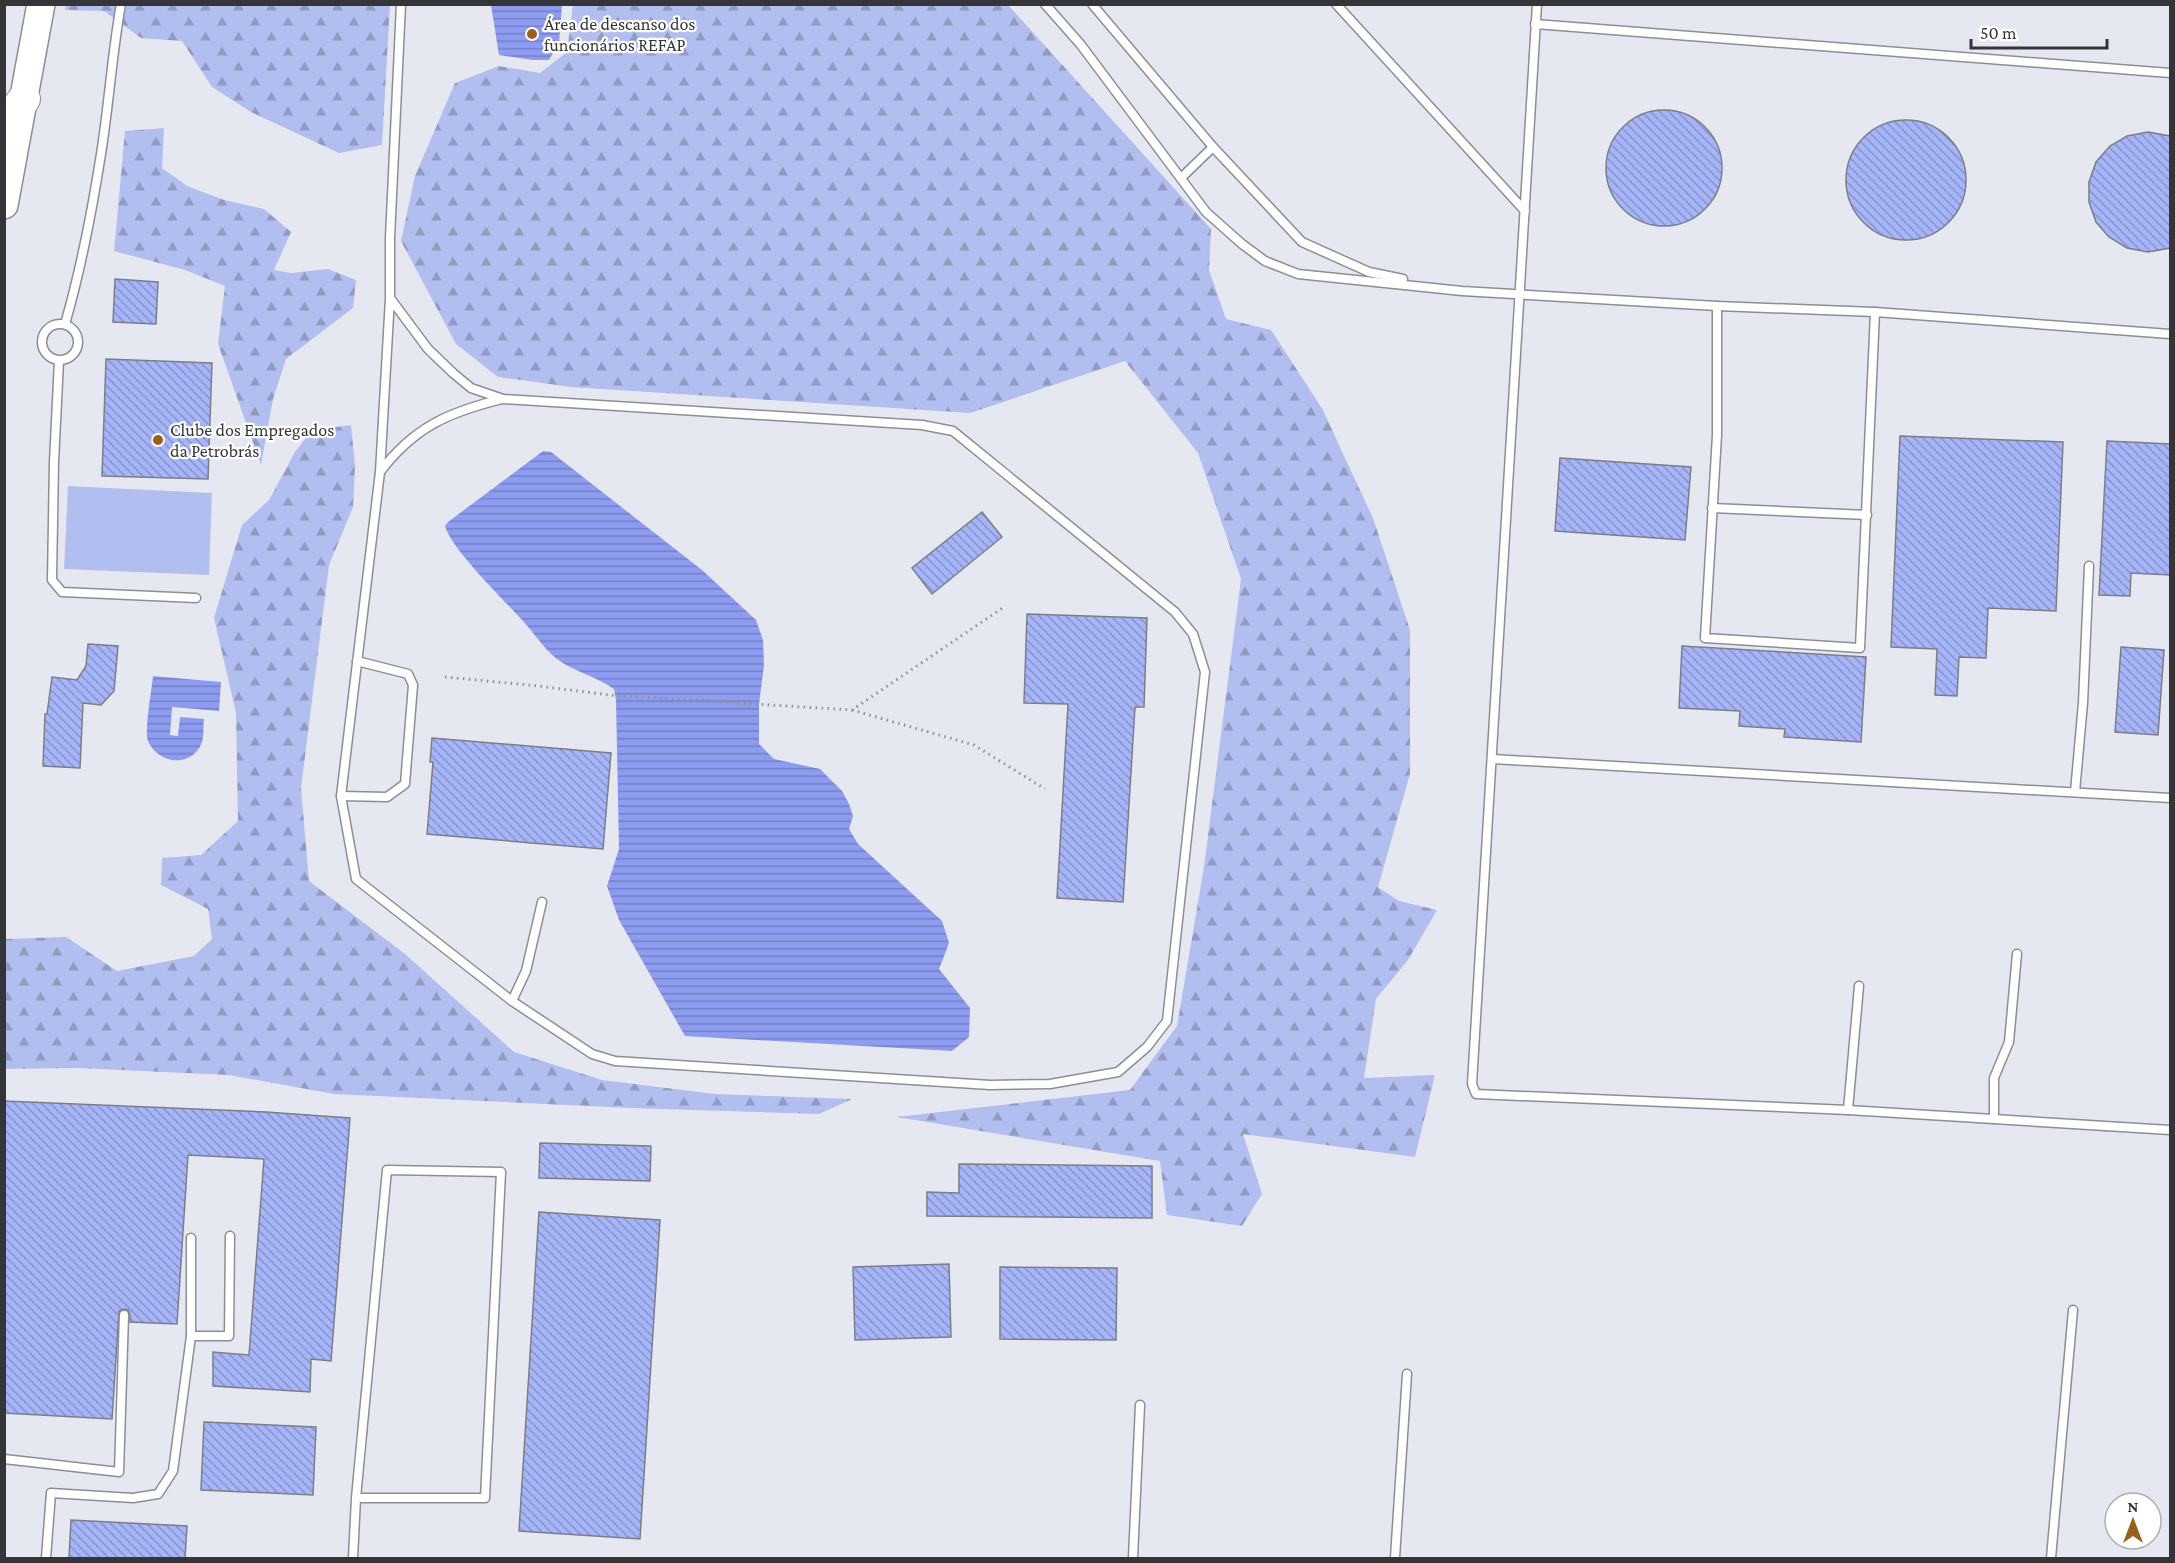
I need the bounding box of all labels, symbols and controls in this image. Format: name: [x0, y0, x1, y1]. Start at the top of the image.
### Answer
scale bar: [1971, 12, 2108, 50]
place label: Área de descanso dos funcionários REFAP: [544, 14, 695, 55]
text: 50 m: [1980, 23, 2017, 43]
marker: Área de descanso dos funcionários REFAP: [525, 27, 539, 41]
place label: Clube dos Empregados da Petrobrás: [170, 420, 334, 461]
marker: Clube dos Empregados da Petrobrás: [151, 433, 165, 447]
north arrow: [2103, 1491, 2163, 1551]
text: N: [2128, 1498, 2139, 1515]

